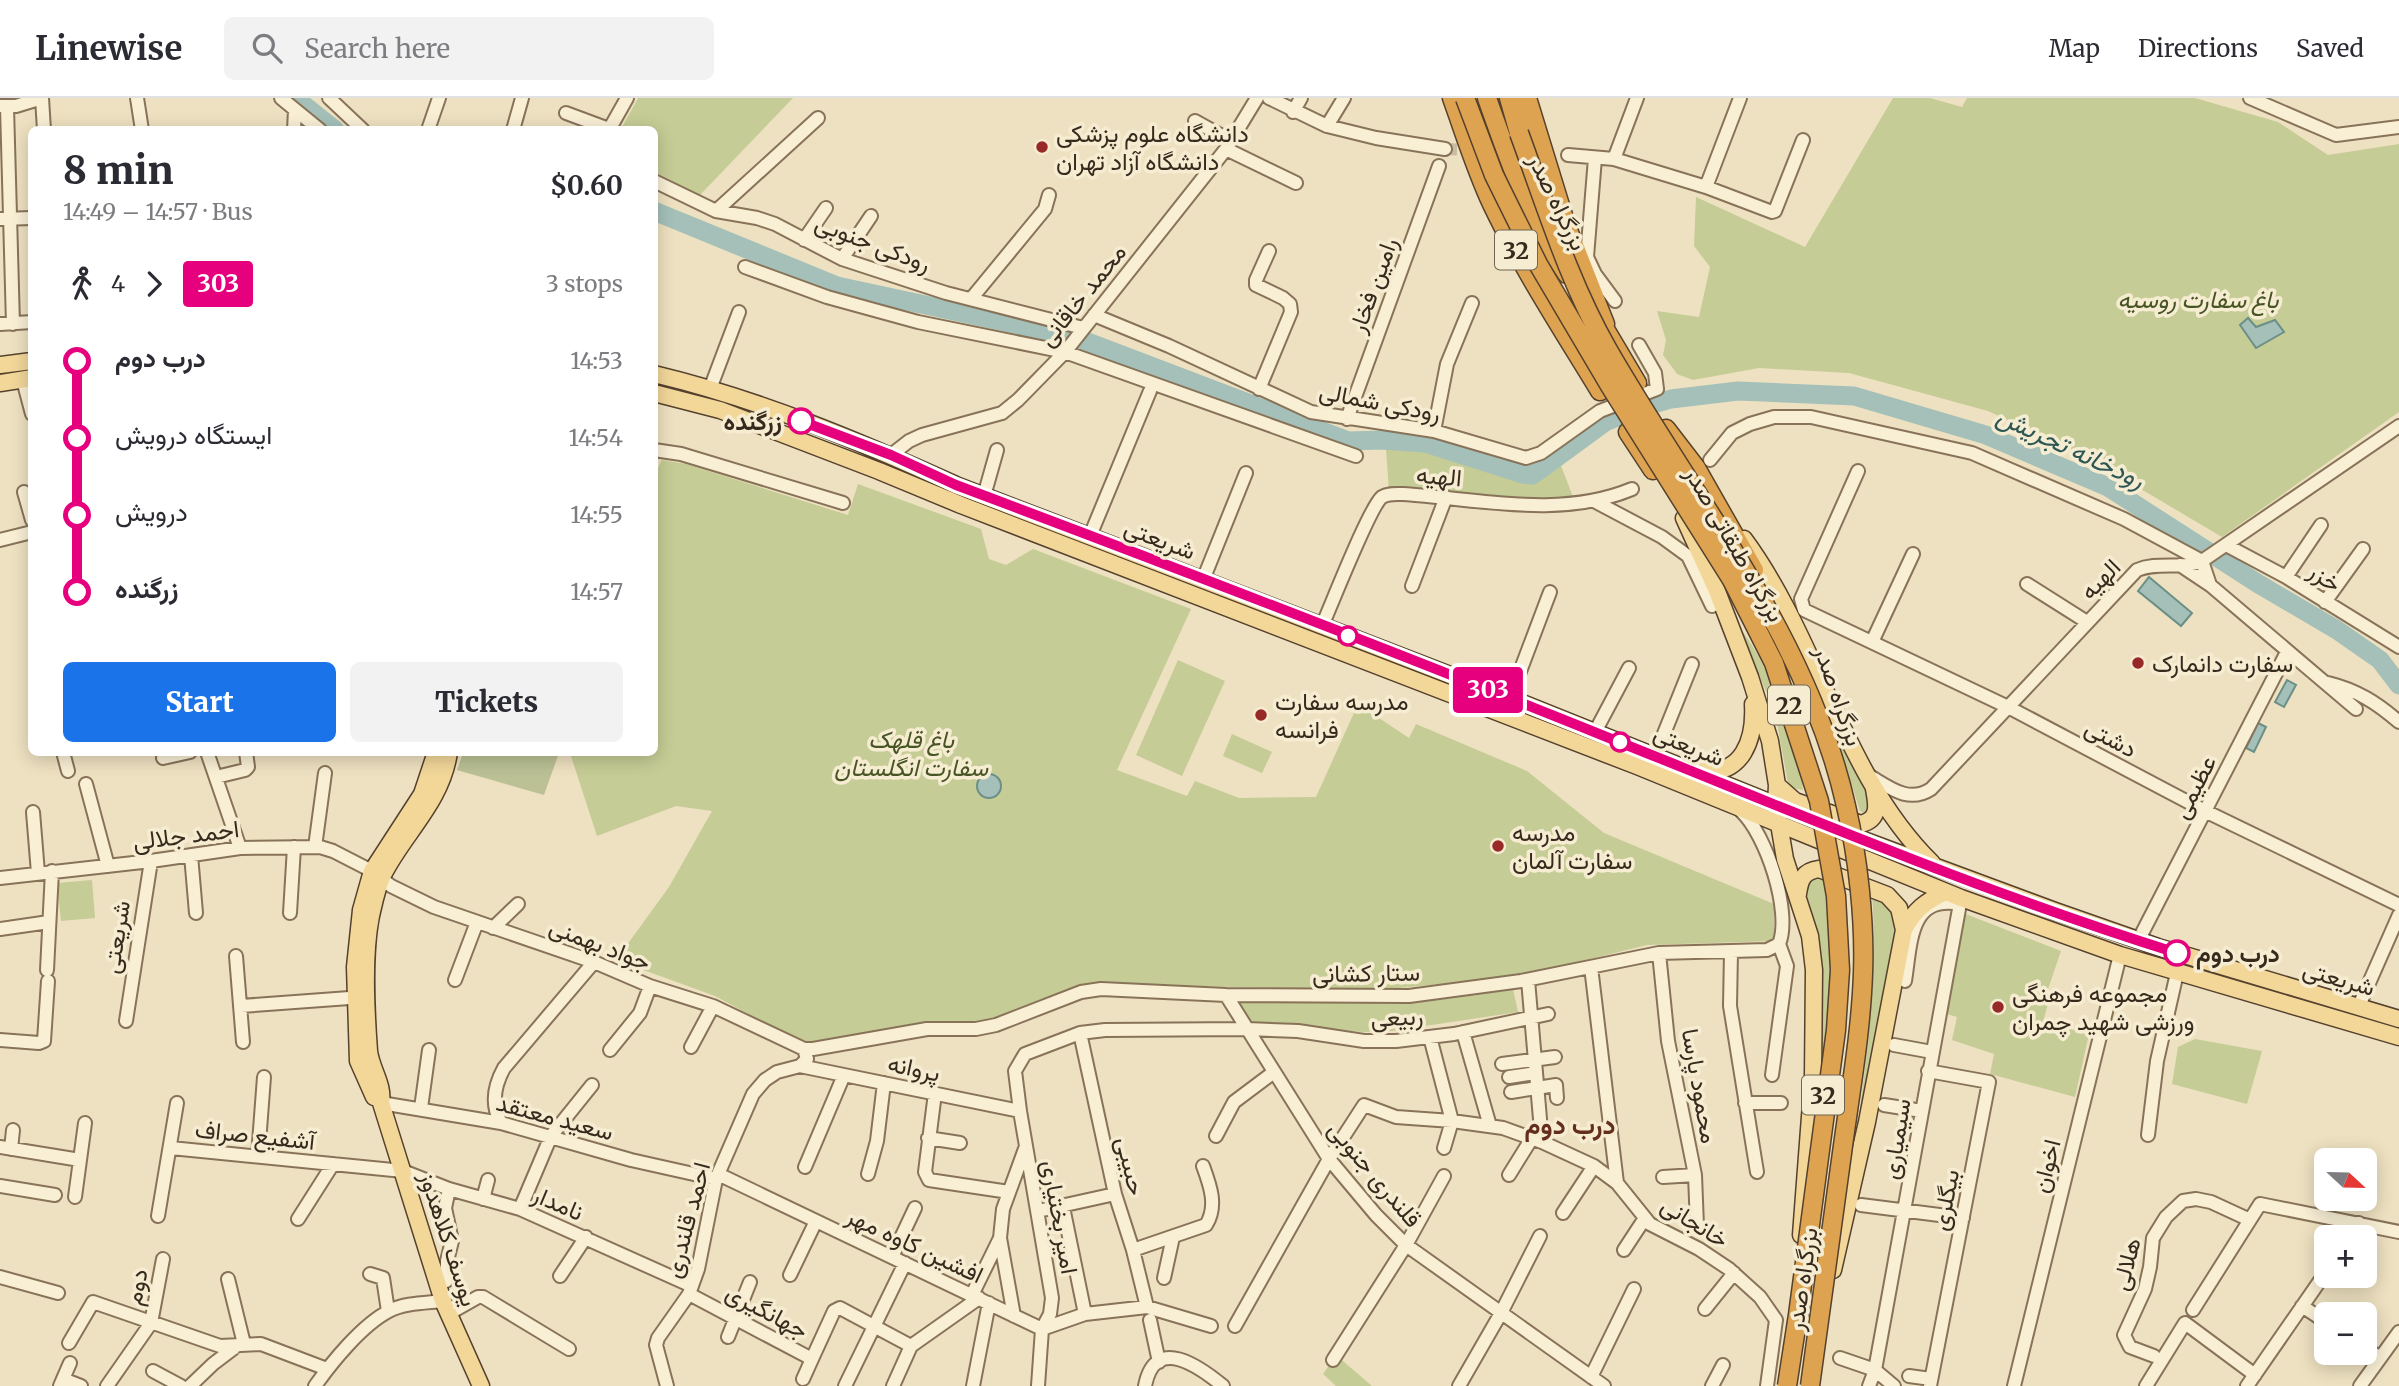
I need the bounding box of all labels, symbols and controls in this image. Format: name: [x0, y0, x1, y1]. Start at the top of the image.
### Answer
search box: [224, 17, 714, 80]
text: Linewise: [35, 28, 182, 69]
icon: search: [248, 29, 286, 67]
text: Search here: [304, 32, 450, 65]
text: Map: [2049, 33, 2100, 64]
text: Directions: [2138, 33, 2258, 64]
text: Saved: [2296, 33, 2364, 64]
place label: دانشگاه علوم پزشکی دانشگاه آزاد تهران: [1056, 118, 1249, 177]
marker: دانشگاه علوم پزشکی دانشگاه آزاد تهران: [1034, 139, 1050, 155]
text: 8 min: [63, 147, 173, 194]
street label: بزرگراه صدر: [1521, 148, 1595, 255]
text: $0.60: [550, 169, 623, 202]
text: 14:49 – 14:57 · Bus: [63, 197, 253, 226]
street label: رودکی جنوبی: [811, 207, 935, 279]
road number: 32: [1495, 230, 1537, 270]
street label: رامین فخار: [1341, 233, 1405, 338]
street label: محمد خاقانی: [1031, 237, 1133, 353]
icon: walk: [63, 265, 101, 303]
icon: forward: [135, 265, 173, 303]
text: 303: [197, 268, 239, 299]
text: 4: [111, 269, 125, 298]
text: 3 stops: [546, 269, 623, 298]
park label: باغ سفارت روسیه: [2118, 284, 2279, 317]
text: درب دوم: [115, 341, 206, 374]
text: 14:53: [570, 346, 623, 375]
street label: رودکی شمالی: [1317, 375, 1443, 429]
water label: رودخانه تجریش: [1992, 398, 2150, 496]
place label: زرگنده: [724, 406, 782, 437]
marker: زرگنده: [788, 408, 814, 434]
text: ایستگاه درویش: [115, 418, 272, 451]
text: 14:54: [569, 423, 623, 452]
street label: الهیه: [1415, 459, 1463, 493]
street label: بزرگراه طبقاتی صدر: [1677, 460, 1792, 627]
text: درویش: [115, 495, 188, 528]
text: 14:55: [570, 500, 623, 529]
street label: شریعتی: [1120, 511, 1200, 567]
street label: الهیه: [2073, 552, 2127, 606]
street label: خزر: [2302, 554, 2347, 599]
text: زرگنده: [115, 572, 178, 605]
text: 14:57: [570, 577, 623, 606]
unlabelled marker: [1338, 626, 1358, 646]
street label: بزرگراه صدر: [1807, 641, 1871, 750]
place label: سفارت دانمارک: [2152, 648, 2293, 679]
marker: سفارت دانمارک: [2130, 655, 2146, 671]
button: Start: [63, 662, 336, 742]
button: Tickets: [350, 662, 623, 742]
line badge: 303: [1448, 667, 1528, 713]
text: 303: [1467, 674, 1509, 705]
road number: 22: [1768, 685, 1810, 724]
place label: مدرسه سفارت فرانسه: [1275, 686, 1408, 745]
marker: مدرسه سفارت فرانسه: [1253, 707, 1269, 723]
street label: دشتی: [2080, 711, 2142, 765]
street label: شریعتی: [1649, 717, 1729, 773]
park label: باغ قلهک سفارت انگلستان: [834, 724, 989, 783]
unlabelled marker: [1610, 732, 1630, 752]
street label: عظیمی: [2165, 750, 2223, 824]
street label: احمد جلالی: [131, 813, 241, 857]
place label: مدرسه سفارت آلمان: [1512, 817, 1633, 876]
marker: مدرسه سفارت آلمان: [1490, 838, 1506, 854]
street label: شریعتی: [95, 898, 137, 976]
street label: جواد بهمنی: [545, 911, 655, 977]
place label: درب دوم: [2196, 938, 2280, 970]
marker: درب دوم: [2164, 940, 2190, 966]
street label: شریعتی: [2299, 953, 2379, 1003]
street label: ستار کشانی: [1312, 957, 1420, 989]
place label: مجموعه فرهنگی ورزشی شهید چمران: [2012, 978, 2194, 1038]
marker: مجموعه فرهنگی ورزشی شهید چمران: [1990, 999, 2006, 1015]
street label: ربیعی: [1370, 1000, 1424, 1034]
street label: محمود پارسا: [1674, 1026, 1725, 1146]
street label: پروانه: [885, 1047, 943, 1090]
road number: 32: [1802, 1076, 1844, 1114]
street label: سعید معتقد: [493, 1086, 617, 1148]
street label: سیمیاری: [1874, 1096, 1918, 1182]
district label: درب دوم: [1525, 1108, 1615, 1142]
street label: آشفیع صراف: [193, 1113, 319, 1159]
street label: قلندری جنوبی: [1321, 1114, 1429, 1234]
street label: حبیبی: [1109, 1134, 1153, 1198]
street label: اخوان: [2024, 1136, 2068, 1196]
north arrow: [2314, 1148, 2376, 1211]
map controls: [2314, 1148, 2377, 1365]
street label: امیر بختیاری: [1035, 1158, 1085, 1276]
street label: احمد قلندری: [657, 1159, 717, 1281]
street label: یوسف کلاهدوز: [412, 1167, 485, 1310]
street label: بیگلری: [1924, 1167, 1966, 1233]
street label: نامدار: [527, 1178, 588, 1228]
street label: خانجانی: [1655, 1189, 1735, 1255]
street label: افشین کاوه مهر: [841, 1199, 989, 1290]
street label: بزرگراه صدر: [1779, 1225, 1825, 1334]
button: +: [2314, 1225, 2377, 1288]
street label: هلالی: [2104, 1234, 2148, 1294]
street label: دوم: [117, 1266, 156, 1308]
street label: جهانگیری: [720, 1276, 814, 1346]
button: −: [2314, 1302, 2377, 1365]

